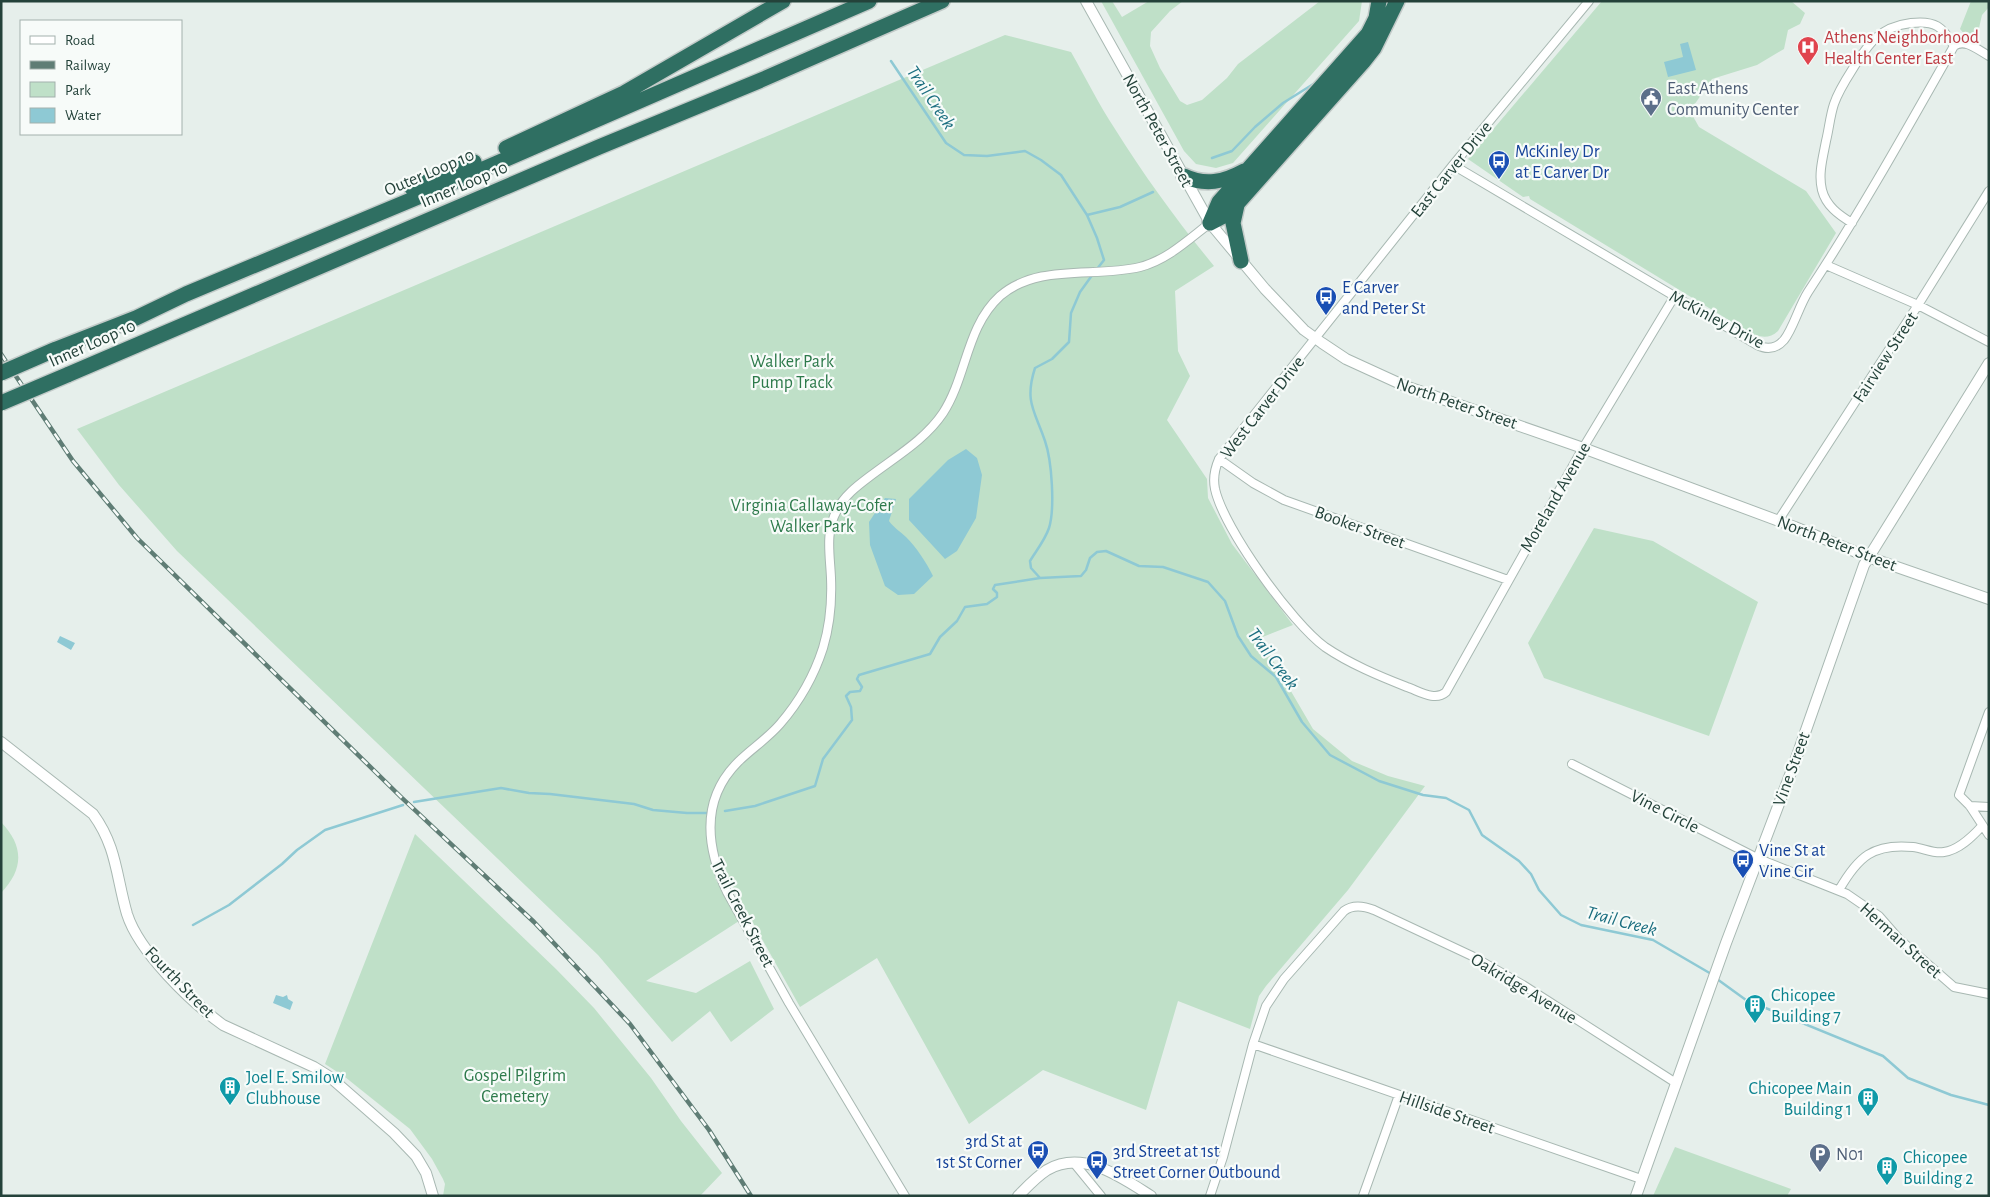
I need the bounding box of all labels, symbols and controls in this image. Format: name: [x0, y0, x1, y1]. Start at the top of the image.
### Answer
legend: [20, 20, 182, 135]
place label: Athens Neighborhood Health Center East: [1824, 29, 1979, 68]
text: Road: [65, 33, 95, 48]
hospital icon: Athens Neighborhood Health Center East: [1796, 35, 1820, 66]
text: Railway: [65, 58, 111, 73]
water label: Trail Creek: [903, 63, 959, 133]
street label: North Peter Street: [1119, 71, 1196, 190]
place label: East Athens Community Center: [1667, 80, 1799, 119]
text: Park: [65, 83, 91, 98]
public building icon: East Athens Community Center: [1639, 86, 1663, 117]
text: Water: [65, 108, 101, 123]
street label: East Carver Drive: [1408, 118, 1496, 221]
place label: McKinley Dr at E Carver Dr: [1515, 143, 1609, 182]
street label: Outer Loop 10: [382, 146, 477, 200]
bus stop icon: McKinley Dr at E Carver Dr: [1487, 149, 1511, 180]
street label: Inner Loop 10: [418, 158, 511, 211]
place label: E Carver and Peter St: [1342, 279, 1426, 318]
bus stop icon: E Carver and Peter St: [1314, 285, 1338, 316]
street label: McKinley Drive: [1666, 287, 1767, 352]
street label: Fairview Street: [1850, 309, 1922, 406]
street label: Inner Loop 10: [46, 317, 138, 371]
park label: Walker Park Pump Track: [750, 353, 835, 392]
street label: West Carver Drive: [1217, 353, 1308, 462]
street label: North Peter Street: [1394, 375, 1520, 433]
street label: Moreland Avenue: [1517, 440, 1594, 555]
park label: Virginia Callaway-Cofer Walker Park: [731, 497, 893, 536]
street label: Booker Street: [1312, 503, 1407, 553]
street label: North Peter Street: [1774, 513, 1899, 575]
water label: Trail Creek: [1243, 624, 1302, 694]
street label: Vine Street: [1770, 730, 1814, 809]
street label: Vine Circle: [1627, 787, 1702, 837]
place label: Vine St at Vine Cir: [1759, 842, 1826, 881]
bus stop icon: Vine St at Vine Cir: [1731, 848, 1755, 879]
street label: Trail Creek Street: [707, 857, 777, 970]
street label: Herman Street: [1856, 900, 1945, 982]
water label: Trail Creek: [1584, 903, 1659, 940]
street label: Fourth Street: [141, 944, 218, 1022]
street label: Oakridge Avenue: [1467, 950, 1580, 1027]
place label: Chicopee Building 7: [1771, 987, 1841, 1026]
building icon: Chicopee Building 7: [1743, 993, 1767, 1024]
park label: Gospel Pilgrim Cemetery: [464, 1067, 566, 1106]
place label: Joel E. Smilow Clubhouse: [246, 1069, 344, 1108]
building icon: Joel E. Smilow Clubhouse: [218, 1075, 242, 1106]
place label: Chicopee Main Building 1: [1748, 1080, 1852, 1119]
building icon: Chicopee Main Building 1: [1856, 1086, 1880, 1117]
street label: Hillside Street: [1397, 1088, 1497, 1138]
place label: 3rd St at 1st St Corner: [936, 1133, 1022, 1172]
bus stop icon: 3rd St at 1st St Corner: [1026, 1139, 1050, 1170]
parking icon: N01: [1808, 1142, 1832, 1173]
place label: 3rd Street at 1st Street Corner Outbound: [1113, 1143, 1280, 1182]
place label: N01: [1836, 1146, 1864, 1164]
bus stop icon: 3rd Street at 1st Street Corner Outbound: [1085, 1149, 1109, 1180]
place label: Chicopee Building 2: [1903, 1149, 1974, 1188]
building icon: Chicopee Building 2: [1875, 1155, 1899, 1186]

